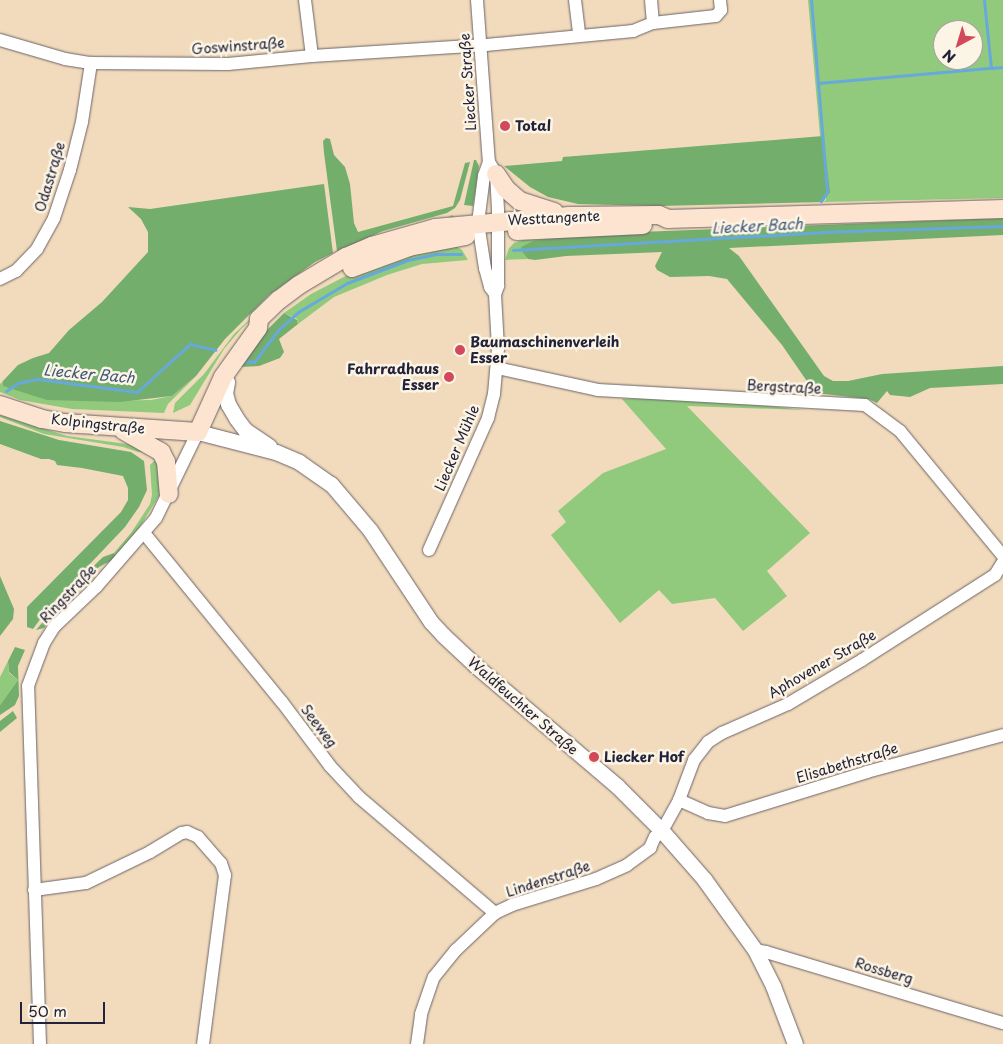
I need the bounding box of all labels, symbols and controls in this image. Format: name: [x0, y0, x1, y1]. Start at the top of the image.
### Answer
north arrow: [933, 20, 983, 70]
street label: Liecker Straße: [456, 32, 480, 132]
street label: Goswinstraße: [191, 34, 285, 58]
text: N: [938, 45, 960, 68]
place label: Total: [515, 118, 551, 134]
marker: Total: [499, 120, 511, 132]
street label: Odastraße: [31, 140, 69, 214]
street label: Westtangente: [507, 207, 601, 229]
water label: Liecker Bach: [711, 214, 803, 236]
place label: Baumaschinenverleih Esser: [470, 334, 619, 367]
marker: Baumaschinenverleih Esser: [454, 344, 466, 356]
water label: Liecker Bach: [43, 360, 135, 386]
place label: Fahrradhaus Esser: [347, 361, 439, 394]
marker: Fahrradhaus Esser: [443, 371, 455, 383]
street label: Bergstraße: [746, 377, 822, 397]
street label: Liecker Mühle: [431, 402, 483, 494]
street label: Kolpingstraße: [50, 411, 146, 437]
street label: Ringstraße: [36, 562, 100, 626]
street label: Aphovener Straße: [765, 626, 879, 702]
street label: Waldfeuchter Straße: [464, 654, 582, 758]
street label: Seeweg: [297, 701, 341, 751]
street label: Elisabethstraße: [794, 740, 900, 786]
place label: Liecker Hof: [604, 749, 685, 765]
marker: Liecker Hof: [588, 751, 600, 763]
street label: Lindenstraße: [504, 857, 592, 901]
street label: Rossberg: [853, 954, 915, 988]
scale bar: [22, 992, 108, 1024]
text: 50 m: [28, 999, 67, 1022]

